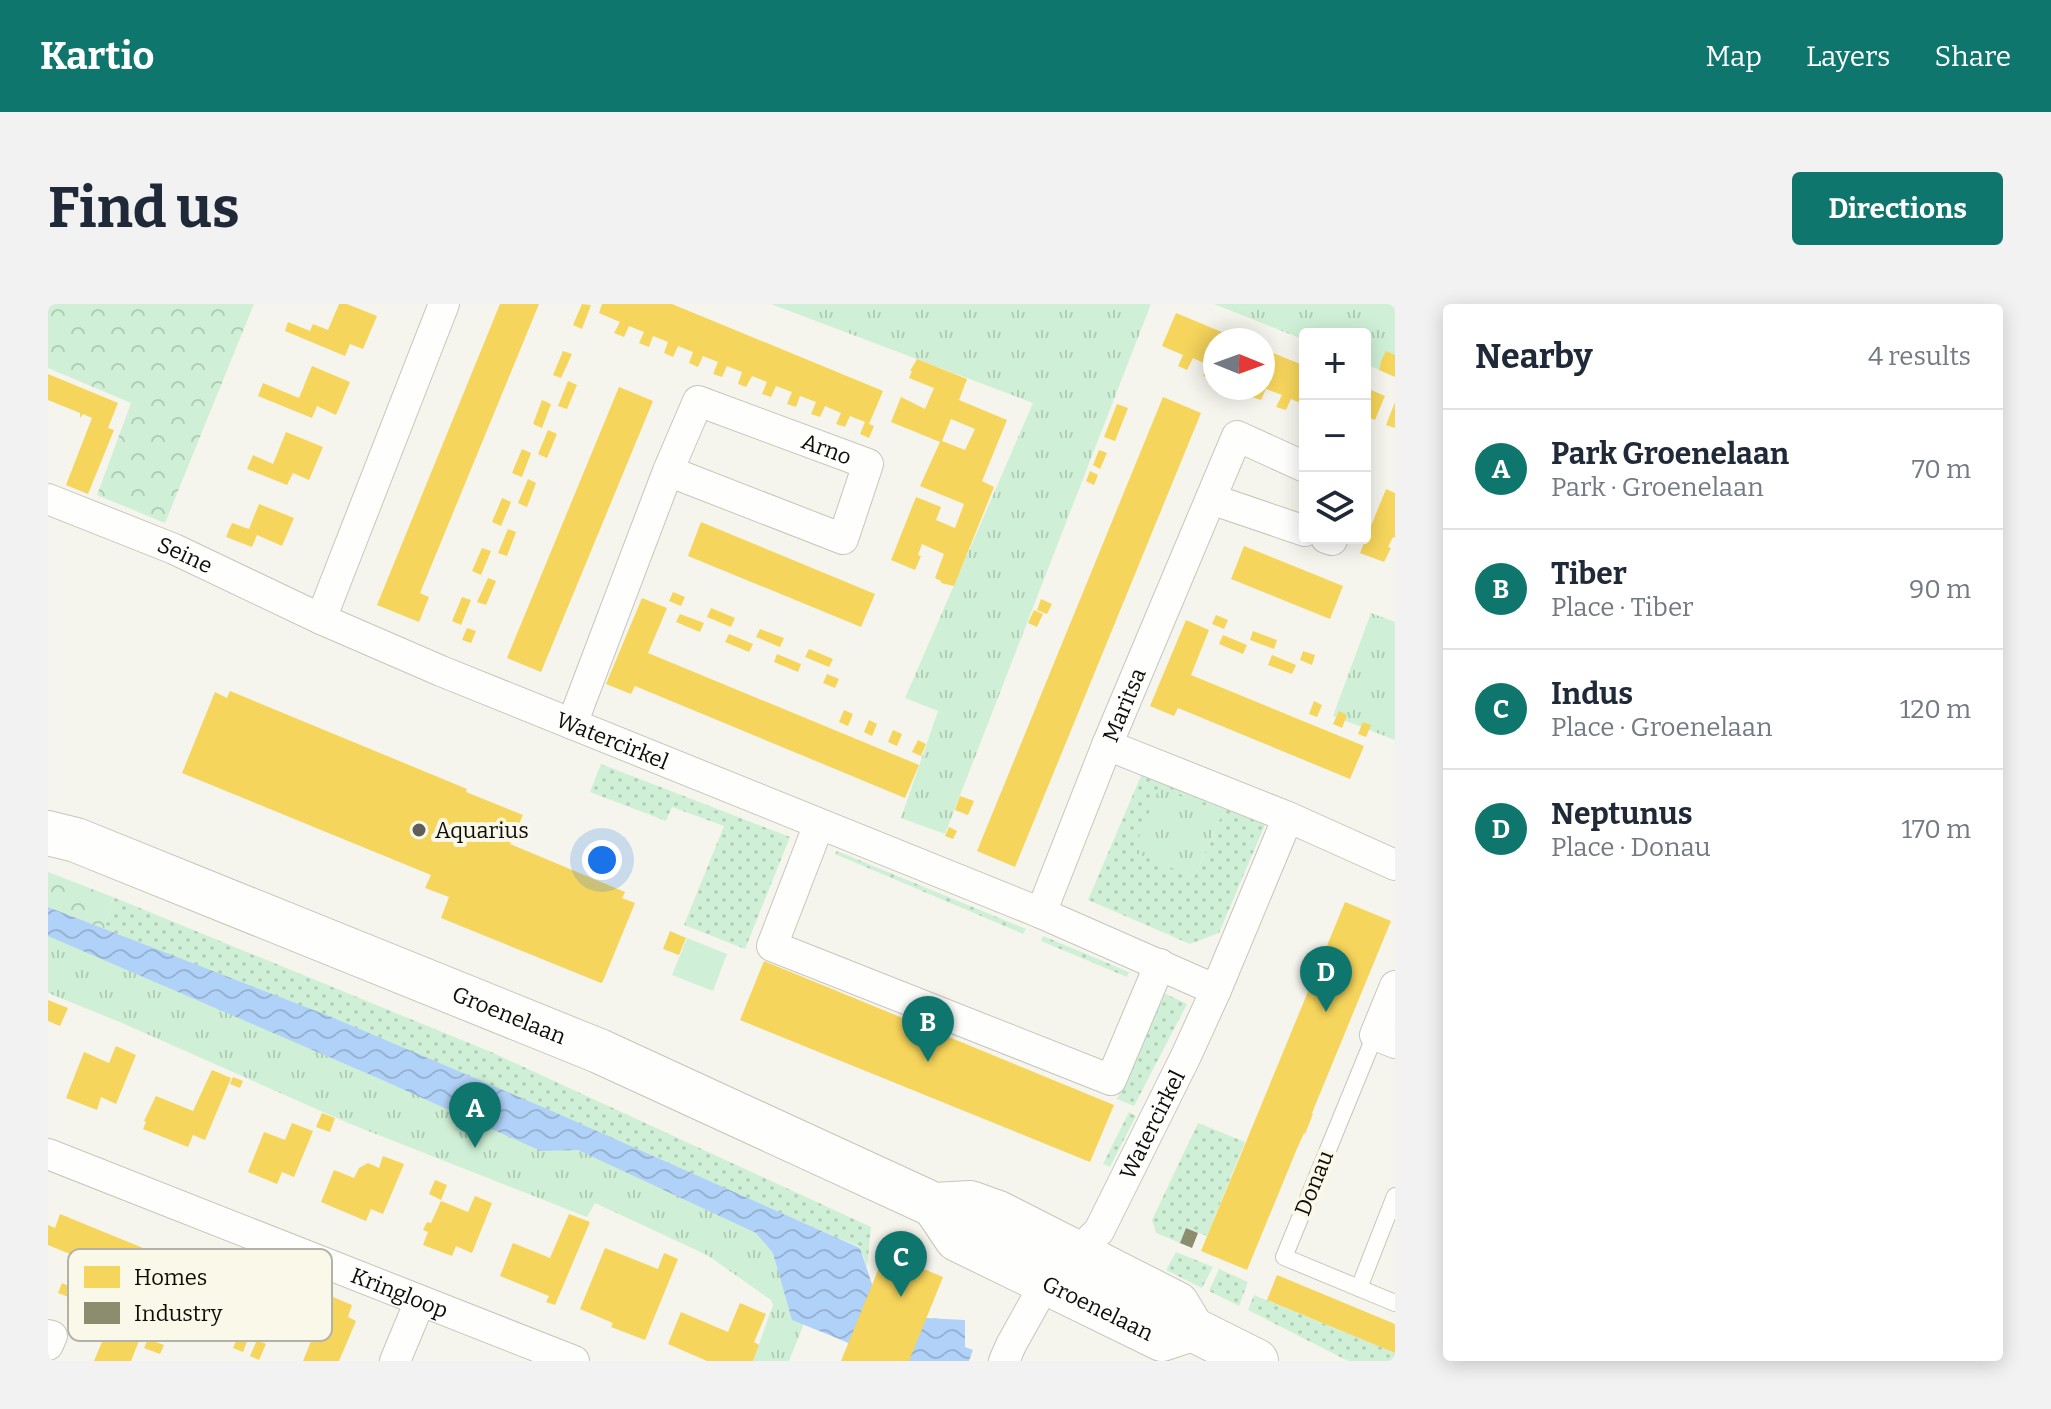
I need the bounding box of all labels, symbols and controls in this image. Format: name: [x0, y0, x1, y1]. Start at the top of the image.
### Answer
text: Kartio: [40, 33, 154, 79]
text: Map: [1705, 40, 1762, 73]
text: Layers: [1806, 40, 1890, 73]
text: Share: [1934, 40, 2011, 73]
button: Directions: [1792, 172, 2003, 245]
text: Find us: [48, 175, 240, 242]
north arrow: [1203, 328, 1275, 400]
map controls: [1299, 328, 1371, 544]
button: +: [1299, 328, 1371, 400]
text: Nearby: [1475, 336, 1593, 377]
text: 4 results: [1868, 341, 1971, 372]
button: −: [1299, 400, 1371, 472]
street label: Arno: [798, 427, 855, 470]
text: Park Groenelaan: [1551, 436, 1789, 472]
text: A: [1492, 454, 1510, 485]
text: 70 m: [1912, 454, 1971, 485]
button: layers: [1299, 472, 1371, 544]
text: Park · Groenelaan: [1551, 472, 1764, 503]
street label: Seine: [154, 530, 217, 579]
text: Tiber: [1551, 556, 1627, 592]
text: B: [1493, 574, 1509, 605]
text: 90 m: [1909, 574, 1971, 605]
text: Place · Tiber: [1551, 592, 1694, 623]
street label: Maritsa: [1096, 664, 1151, 746]
text: Indus: [1551, 676, 1633, 712]
text: C: [1493, 694, 1509, 725]
text: 120 m: [1900, 694, 1971, 725]
street label: Watercirkel: [553, 706, 673, 775]
text: Place · Groenelaan: [1551, 712, 1772, 743]
text: Neptunus: [1551, 796, 1693, 832]
text: D: [1492, 814, 1510, 845]
text: 170 m: [1901, 814, 1971, 845]
place label: Aquarius: [435, 817, 529, 844]
marker: Aquarius: [410, 821, 428, 839]
text: Place · Donau: [1551, 832, 1711, 863]
your location: [582, 840, 622, 880]
pin: D: [1300, 946, 1352, 1012]
street label: Groenelaan: [448, 980, 570, 1050]
pin: B: [902, 996, 954, 1062]
street label: Watercirkel: [1113, 1065, 1190, 1184]
pin: A: [449, 1082, 501, 1148]
street label: Donau: [1289, 1146, 1339, 1220]
pin: C: [875, 1231, 927, 1297]
legend: [68, 1249, 332, 1341]
street label: Kringloop: [347, 1261, 452, 1324]
text: Homes: [134, 1264, 207, 1291]
street label: Groenelaan: [1038, 1269, 1158, 1346]
text: Industry: [134, 1300, 223, 1327]

